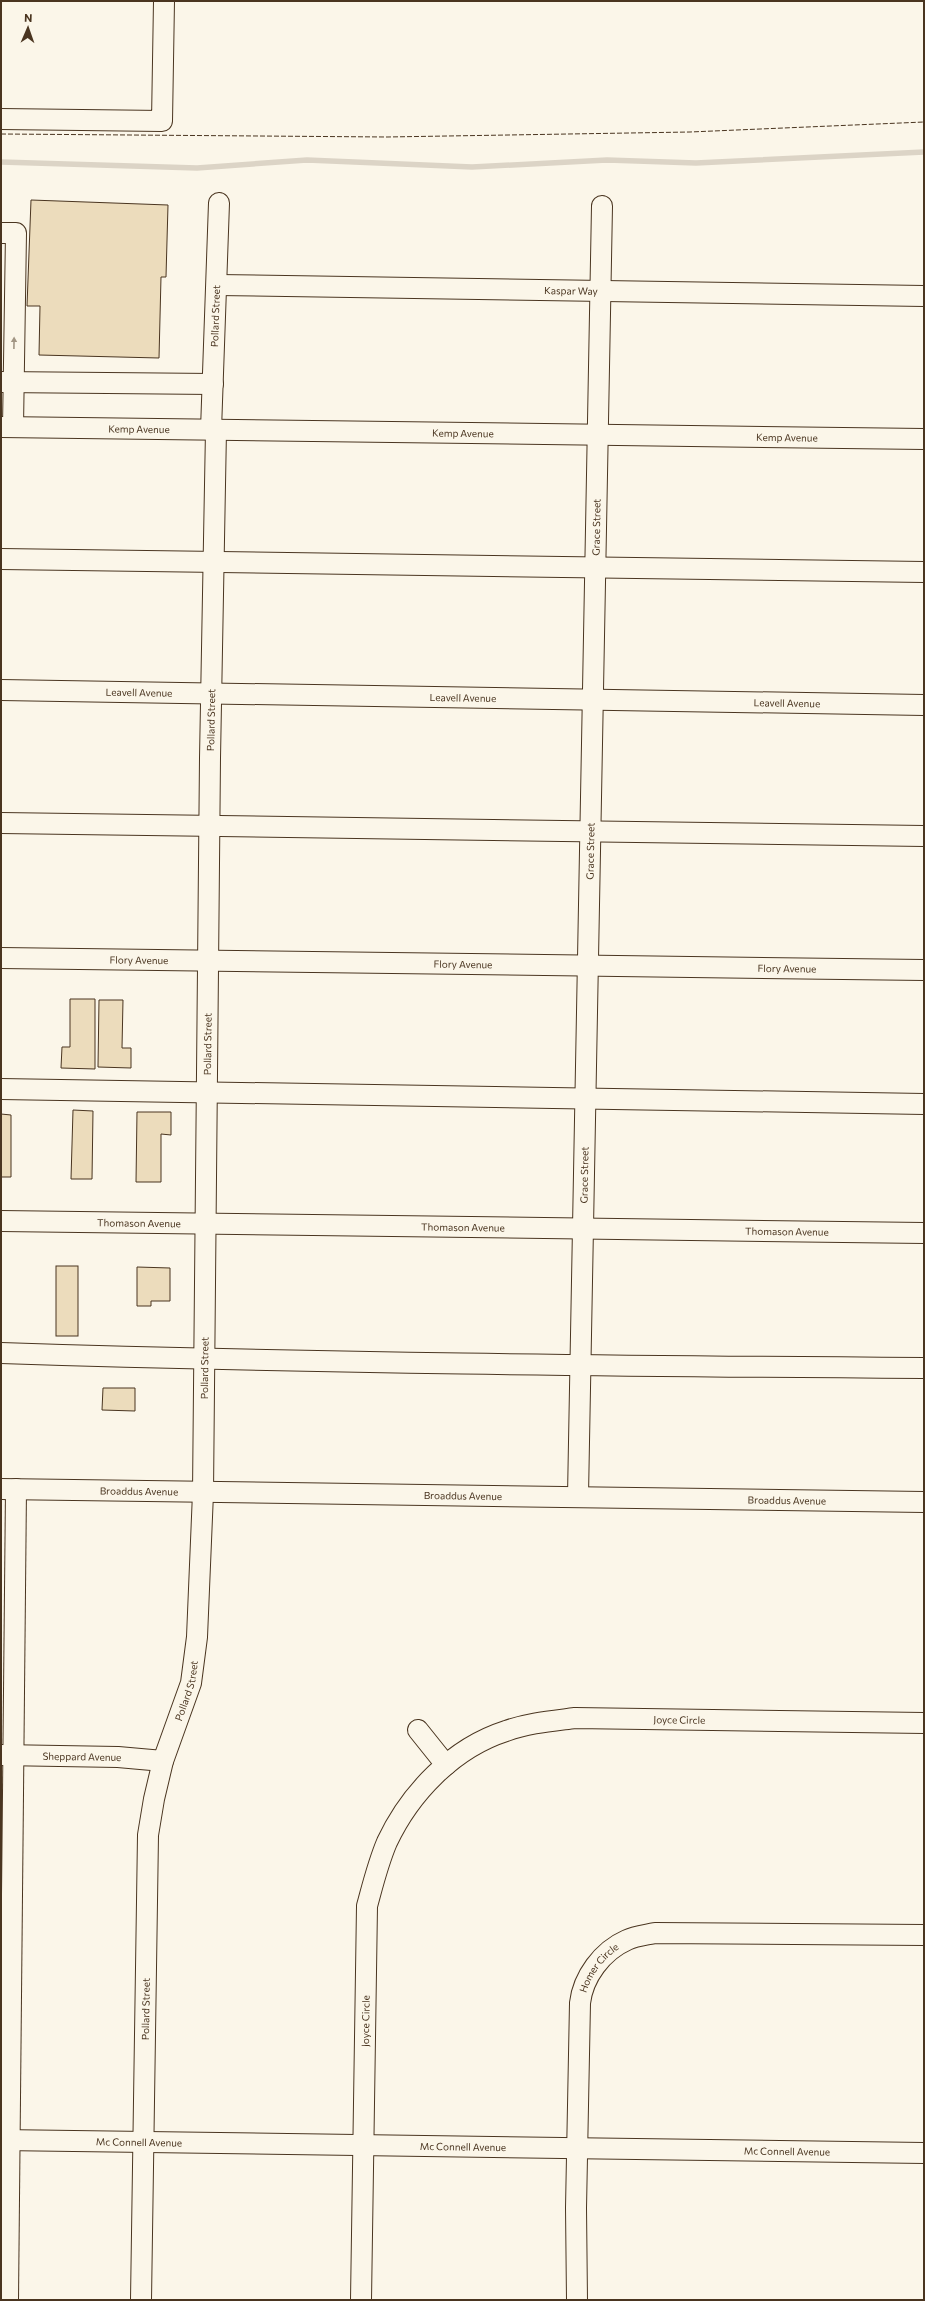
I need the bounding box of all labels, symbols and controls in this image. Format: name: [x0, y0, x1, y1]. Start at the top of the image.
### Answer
north arrow: [8, 8, 48, 48]
text: N: [24, 11, 33, 24]
street label: Kaspar Way: [544, 284, 598, 297]
street label: Pollard Street: [208, 285, 222, 347]
one-way arrow: [11, 336, 17, 349]
street label: Kemp Avenue: [108, 422, 170, 435]
street label: Kemp Avenue: [432, 427, 494, 439]
street label: Kemp Avenue: [756, 431, 818, 444]
street label: Grace Street: [589, 499, 603, 556]
street label: Leavell Avenue: [106, 686, 172, 699]
street label: Pollard Street: [204, 689, 217, 751]
street label: Leavell Avenue: [429, 691, 496, 704]
street label: Leavell Avenue: [753, 696, 820, 709]
street label: Grace Street: [583, 823, 597, 880]
street label: Flory Avenue: [110, 953, 168, 966]
street label: Flory Avenue: [434, 958, 492, 970]
street label: Flory Avenue: [757, 962, 816, 975]
street label: Pollard Street: [201, 1013, 214, 1075]
street label: Grace Street: [577, 1146, 590, 1204]
street label: Thomason Avenue: [97, 1216, 181, 1229]
street label: Thomason Avenue: [421, 1220, 505, 1234]
street label: Thomason Avenue: [745, 1225, 829, 1238]
street label: Pollard Street: [198, 1337, 210, 1399]
street label: Broaddus Avenue: [100, 1484, 178, 1497]
street label: Broaddus Avenue: [424, 1489, 502, 1502]
street label: Broaddus Avenue: [748, 1494, 826, 1507]
street label: Pollard Street: [172, 1660, 200, 1722]
street label: Joyce Circle: [653, 1713, 705, 1726]
street label: Sheppard Avenue: [42, 1750, 122, 1763]
street label: Homer Circle: [576, 1940, 620, 1994]
street label: Pollard Street: [139, 1978, 152, 2040]
street label: Joyce Circle: [359, 1995, 372, 2047]
street label: Mc Connell Avenue: [96, 2135, 182, 2149]
street label: Mc Connell Avenue: [420, 2140, 506, 2153]
street label: Mc Connell Avenue: [744, 2144, 830, 2158]

